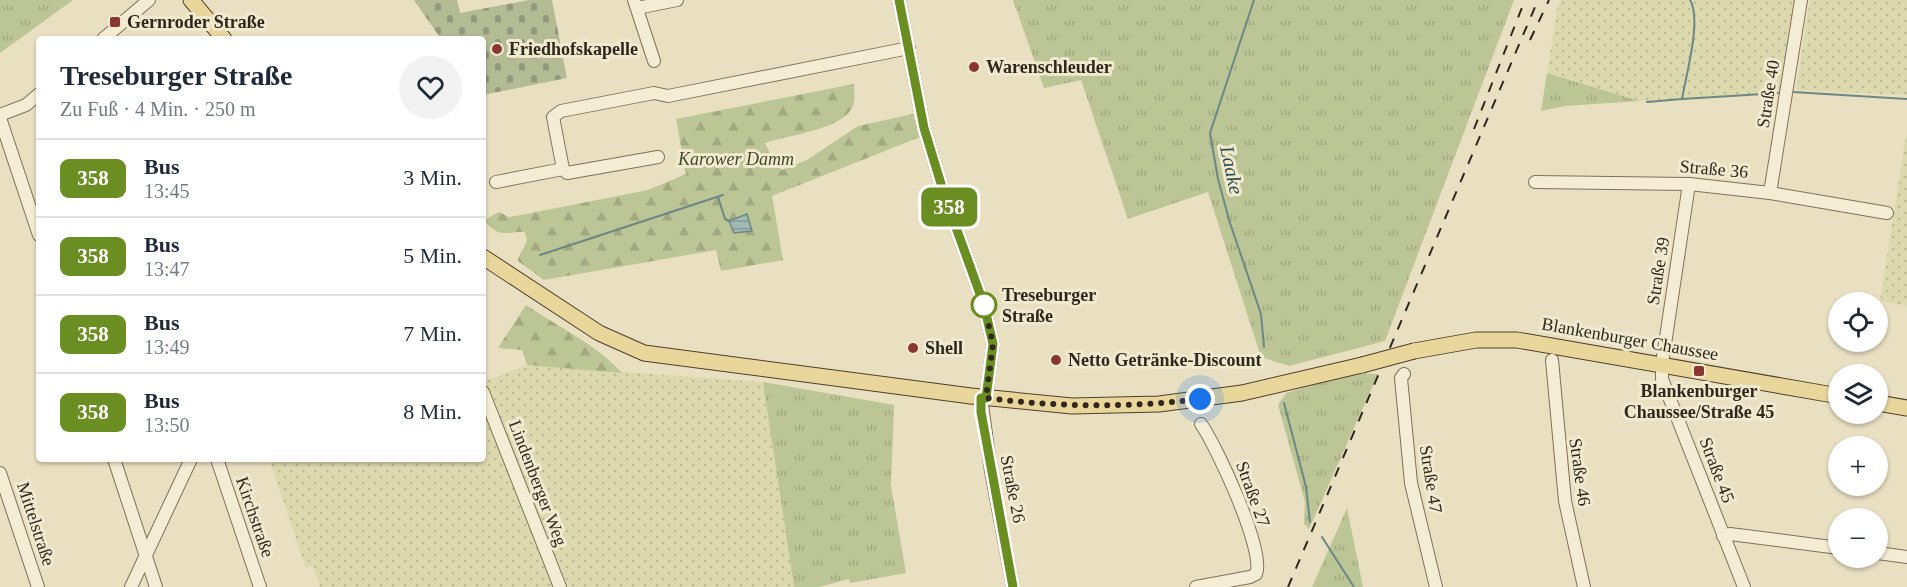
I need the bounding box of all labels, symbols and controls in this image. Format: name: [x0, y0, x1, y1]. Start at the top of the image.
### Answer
place label: Gernroder Straße: [127, 12, 265, 32]
marker: Gernroder Straße: [108, 15, 122, 29]
place label: Friedhofskapelle: [509, 39, 638, 59]
marker: Friedhofskapelle: [490, 42, 504, 56]
button: heart: [399, 56, 462, 119]
place label: Warenschleuder: [986, 57, 1112, 77]
street label: Straße 40: [1753, 59, 1783, 129]
text: Treseburger Straße: [60, 60, 293, 91]
marker: Warenschleuder: [967, 60, 981, 74]
text: Zu Fuß · 4 Min. · 250 m: [60, 98, 256, 120]
water label: Laake: [1216, 143, 1248, 196]
park label: Karower Damm: [677, 149, 794, 169]
text: Bus: [144, 154, 179, 179]
street label: Straße 36: [1679, 156, 1749, 182]
text: 3 Min.: [403, 165, 462, 190]
text: 358: [77, 166, 109, 190]
text: 13:45: [144, 180, 190, 202]
line badge: 358: [914, 188, 984, 226]
text: 358: [933, 195, 965, 219]
text: Bus: [144, 232, 179, 257]
street label: Straße 39: [1643, 236, 1673, 306]
text: 5 Min.: [403, 243, 462, 268]
text: 358: [77, 244, 109, 268]
text: 13:47: [144, 258, 190, 280]
place label: Treseburger Straße: [1002, 285, 1096, 326]
marker: Treseburger Straße: [971, 292, 997, 318]
map controls: [1828, 292, 1888, 568]
button: locate: [1828, 292, 1888, 352]
text: Bus: [144, 310, 179, 335]
street label: Blankenburger Chaussee: [1540, 314, 1720, 364]
text: 7 Min.: [403, 321, 462, 346]
text: 358: [77, 322, 109, 346]
text: 13:49: [144, 336, 190, 358]
place label: Shell: [925, 338, 963, 358]
marker: Shell: [906, 341, 920, 355]
place label: Netto Getränke-Discount: [1068, 350, 1261, 370]
marker: Netto Getränke-Discount: [1049, 353, 1063, 367]
marker: Blankenburger Chaussee/Straße 45: [1692, 364, 1706, 378]
button: layers: [1828, 364, 1888, 424]
place label: Blankenburger Chaussee/Straße 45: [1624, 381, 1774, 422]
your location: [1185, 384, 1215, 414]
text: Bus: [144, 388, 179, 413]
text: 8 Min.: [403, 399, 462, 424]
text: 358: [77, 400, 109, 424]
text: 13:50: [144, 414, 190, 436]
street label: Lindenberger Weg: [505, 417, 571, 549]
street label: Straße 45: [1695, 434, 1739, 506]
button: +: [1828, 436, 1888, 496]
street label: Straße 46: [1565, 437, 1595, 507]
street label: Straße 47: [1416, 444, 1446, 514]
street label: Straße 26: [997, 453, 1029, 525]
street label: Straße 27: [1232, 458, 1274, 530]
street label: Kirchstraße: [232, 474, 278, 560]
street label: Mittelstraße: [13, 480, 59, 568]
button: −: [1828, 508, 1888, 568]

